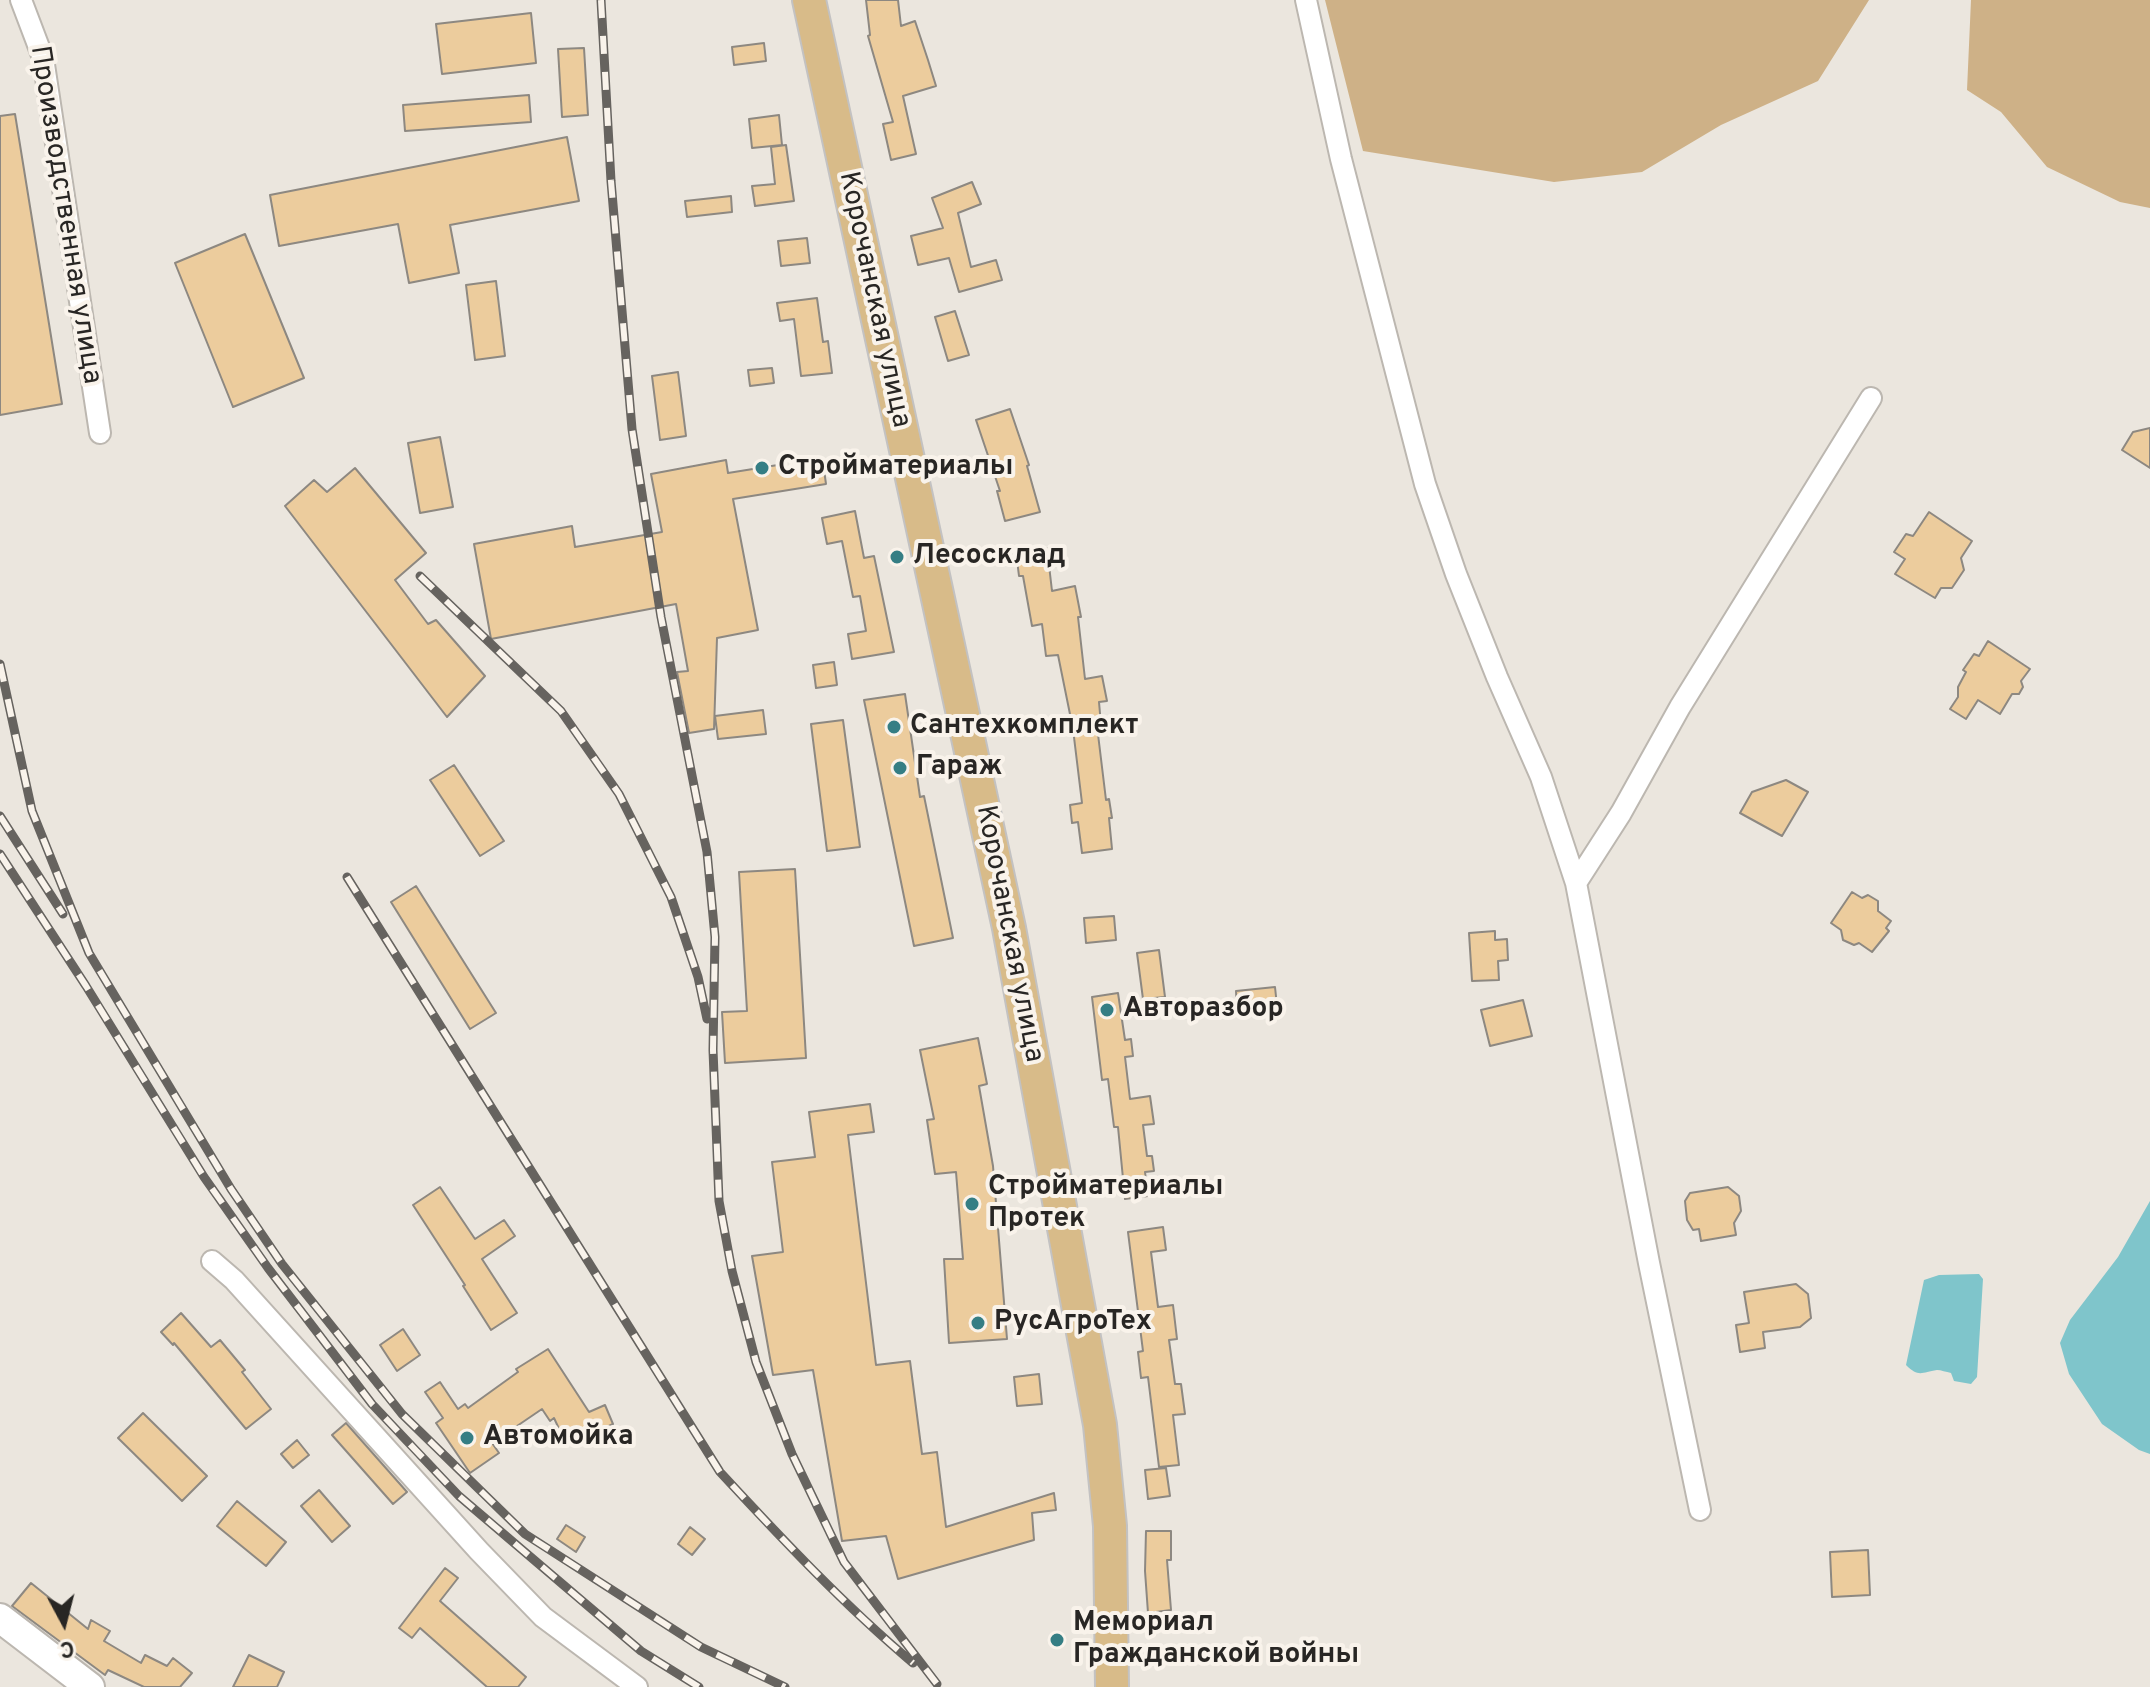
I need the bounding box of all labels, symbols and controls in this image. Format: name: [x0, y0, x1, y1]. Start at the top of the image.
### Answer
street label: Производственная улица: [21, 44, 107, 386]
street label: Корочанская улица: [829, 169, 917, 431]
place label: Стройматериалы: [778, 451, 1013, 485]
marker: Стройматериалы: [753, 459, 771, 477]
place label: Лесосклад: [913, 540, 1066, 574]
marker: Лесосклад: [888, 548, 906, 566]
place label: Сантехкомплект: [910, 710, 1138, 744]
marker: Сантехкомплект: [885, 718, 903, 736]
place label: Гараж: [916, 751, 1002, 785]
marker: Гараж: [891, 759, 909, 777]
street label: Корочанская улица: [967, 803, 1049, 1065]
place label: Авторазбор: [1123, 993, 1284, 1027]
marker: Авторазбор: [1098, 1001, 1116, 1019]
place label: Стройматериалы Протек: [988, 1171, 1223, 1237]
marker: Стройматериалы Протек: [963, 1195, 981, 1213]
place label: РусАгроТех: [994, 1306, 1152, 1340]
marker: РусАгроТех: [969, 1314, 987, 1332]
place label: Автомойка: [483, 1421, 634, 1455]
marker: Автомойка: [458, 1429, 476, 1447]
north arrow: [24, 1583, 104, 1663]
place label: Мемориал Гражданской войны: [1073, 1607, 1359, 1673]
marker: Мемориал Гражданской войны: [1048, 1631, 1066, 1649]
text: С: [58, 1633, 76, 1662]

